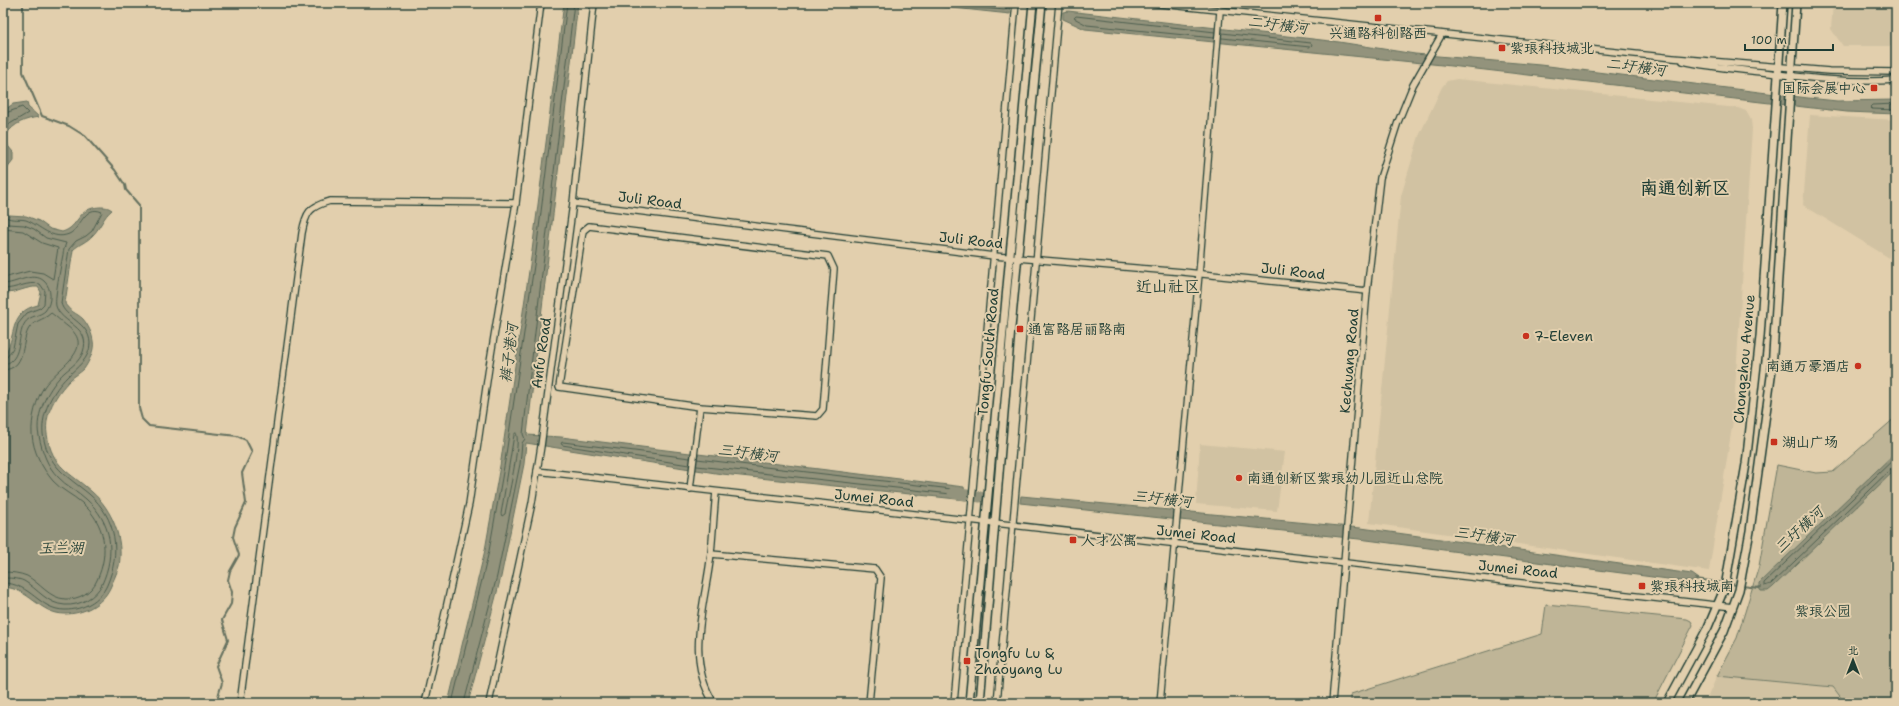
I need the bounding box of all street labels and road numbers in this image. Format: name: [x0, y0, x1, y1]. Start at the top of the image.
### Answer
street label: Juli Road: [617, 187, 683, 213]
street label: Juli Road: [938, 228, 1004, 252]
street label: Juli Road: [1260, 259, 1326, 283]
street label: Tongfu South Road: [973, 287, 1003, 417]
street label: Chongzhou Avenue: [1729, 294, 1759, 424]
street label: Kechuang Road: [1335, 308, 1363, 414]
street label: Anfu Road: [527, 316, 555, 390]
street label: Jumei Road: [833, 485, 915, 511]
street label: Jumei Road: [1155, 521, 1237, 547]
street label: Jumei Road: [1477, 556, 1559, 582]

